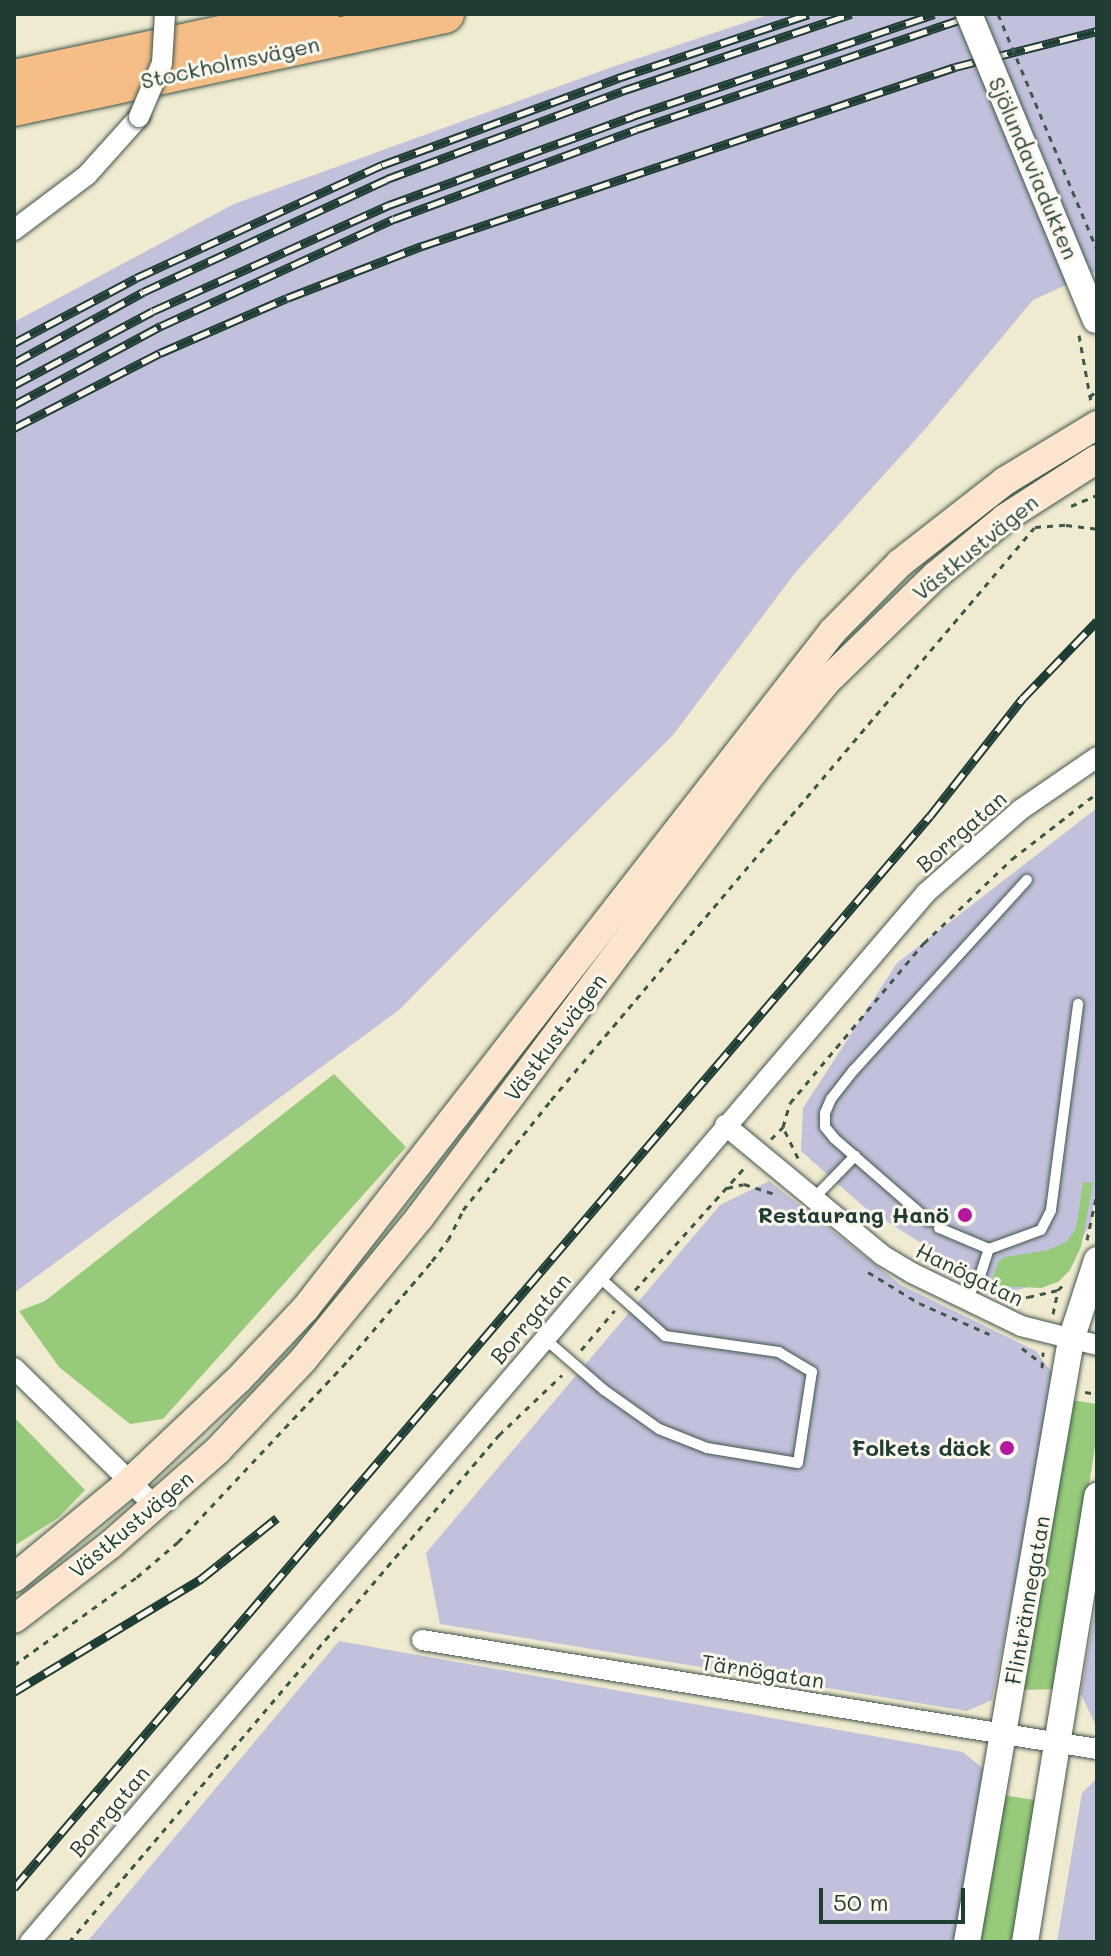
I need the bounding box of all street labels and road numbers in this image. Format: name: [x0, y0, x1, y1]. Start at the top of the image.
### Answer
street label: Stockholmsvägen: [138, 30, 322, 94]
street label: Sjölundaviadukten: [984, 73, 1084, 263]
street label: Västkustvägen: [907, 488, 1043, 606]
street label: Borrgatan: [911, 785, 1011, 877]
street label: Västkustvägen: [498, 968, 612, 1106]
street label: Hanögatan: [912, 1237, 1028, 1311]
street label: Borrgatan: [484, 1267, 576, 1369]
street label: Västkustvägen: [64, 1465, 198, 1583]
street label: Flintrännegatan: [999, 1513, 1055, 1687]
street label: Tärnögatan: [700, 1648, 826, 1694]
street label: Borrgatan: [63, 1760, 155, 1862]

